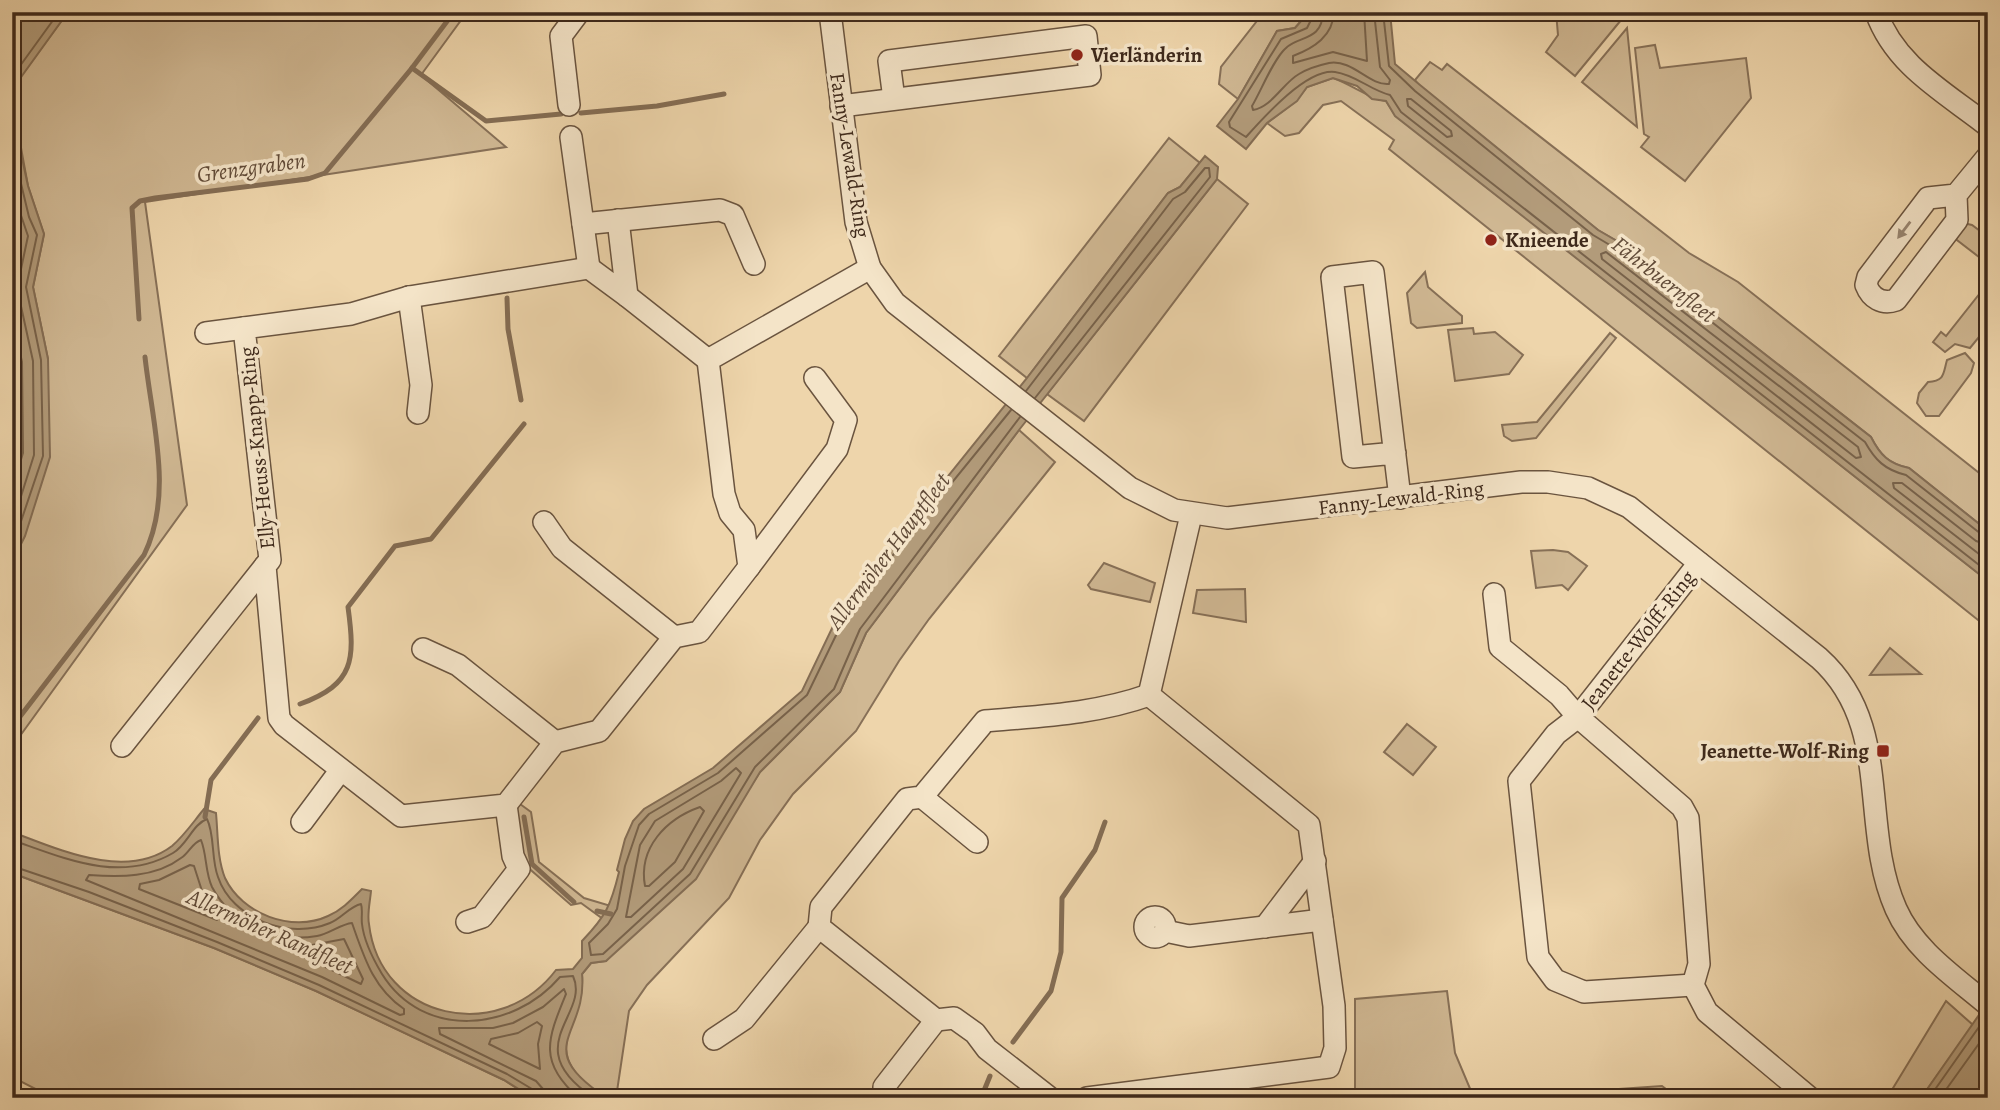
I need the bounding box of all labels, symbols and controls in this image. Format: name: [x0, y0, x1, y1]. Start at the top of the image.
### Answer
place label: Vierländerin: [1090, 41, 1202, 69]
marker: Vierländerin: [1069, 47, 1085, 63]
street label: Fanny-Lewald-Ring: [823, 70, 877, 240]
water label: Grenzgraben: [195, 145, 307, 190]
one-way arrow: [1896, 221, 1911, 239]
place label: Knieende: [1505, 226, 1589, 254]
water label: Fährbuernfleet: [1605, 229, 1723, 331]
marker: Knieende: [1483, 232, 1499, 248]
street label: Elly-Heuss-Knapp-Ring: [232, 345, 282, 551]
water label: Allermöher Hauptfleet: [819, 466, 958, 636]
street label: Fanny-Lewald-Ring: [1316, 474, 1486, 522]
street label: Jeanette-Wolff-Ring: [1575, 564, 1702, 716]
place label: Jeanette-Wolf-Ring: [1701, 737, 1869, 765]
marker: Jeanette-Wolf-Ring: [1875, 743, 1891, 759]
water label: Allermöher Randfleet: [181, 881, 359, 982]

